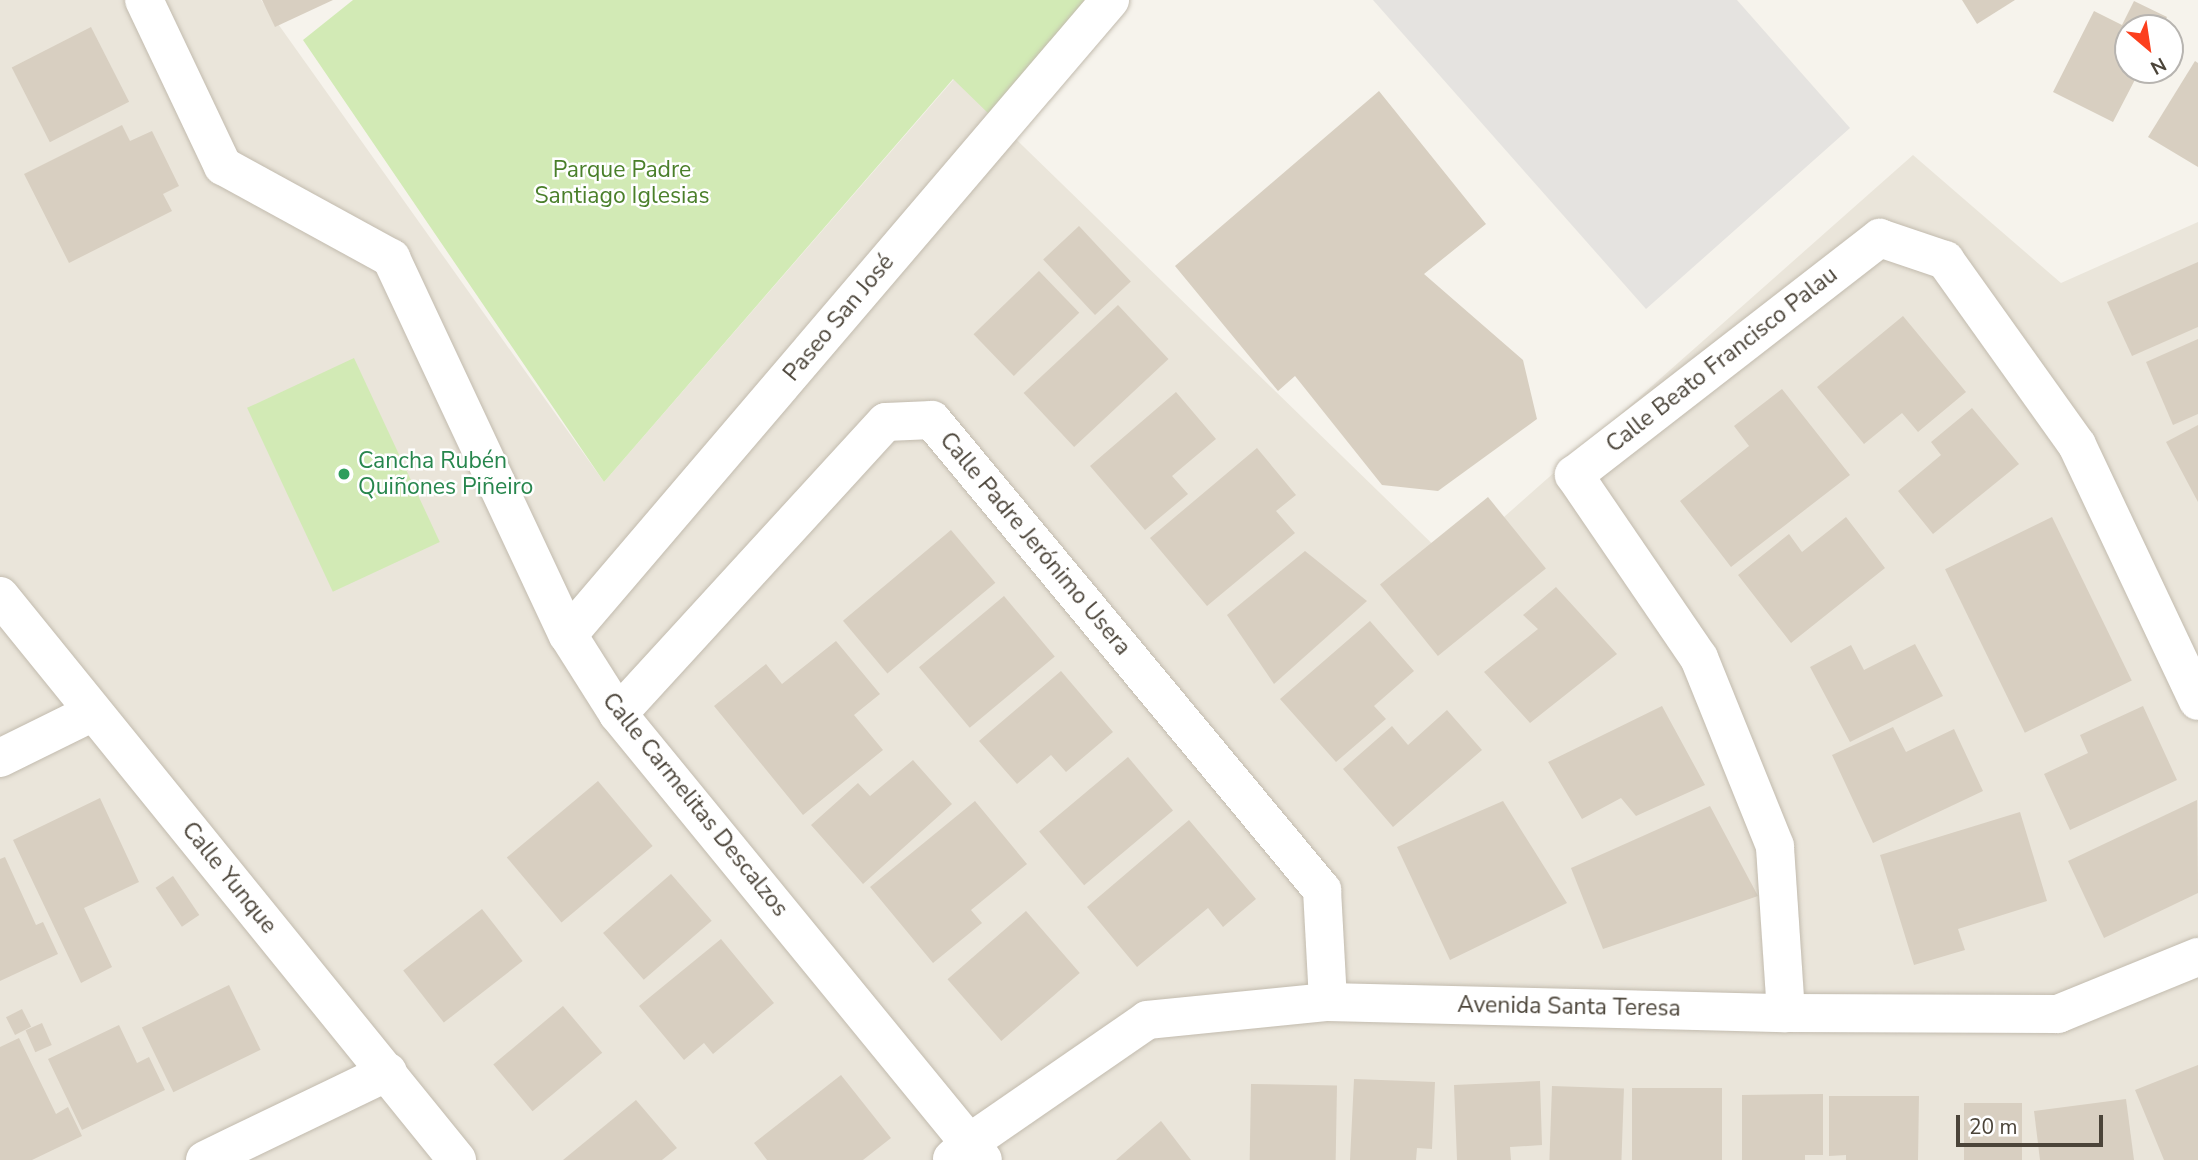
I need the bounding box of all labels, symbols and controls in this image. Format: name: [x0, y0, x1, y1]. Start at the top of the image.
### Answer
north arrow: [2114, 14, 2184, 84]
text: N: [2146, 51, 2171, 80]
park label: Parque Padre Santiago Iglesias: [534, 156, 710, 210]
street label: Paseo San José: [778, 249, 900, 387]
street label: Calle Beato Francisco Palau: [1601, 261, 1843, 459]
street label: Calle Padre Jerónimo Usera: [934, 427, 1136, 661]
place label: Cancha Rubén Quiñones Piñeiro: [358, 447, 533, 501]
marker: Cancha Rubén Quiñones Piñeiro: [336, 466, 352, 482]
street label: Calle Carmelitas Descalzos: [596, 688, 794, 922]
street label: Calle Yunque: [176, 817, 282, 939]
street label: Avenida Santa Teresa: [1457, 991, 1681, 1023]
scale bar: [1960, 1100, 2107, 1144]
text: 20 m: [1969, 1113, 2018, 1141]

